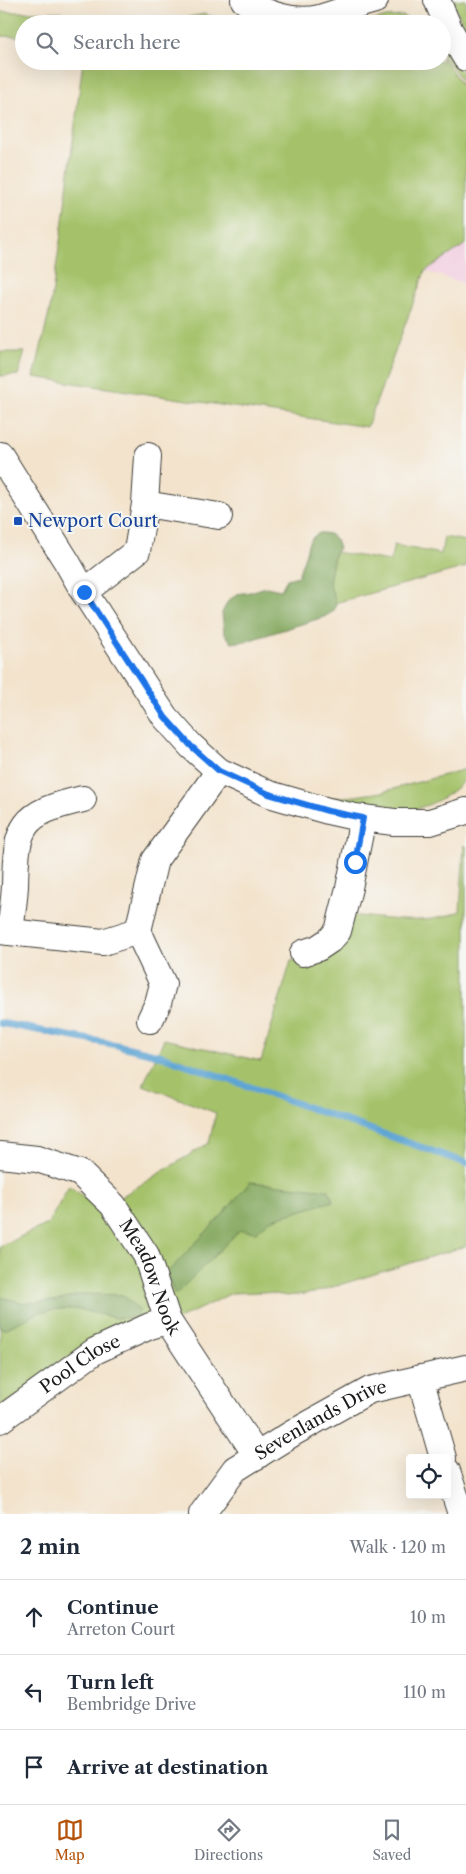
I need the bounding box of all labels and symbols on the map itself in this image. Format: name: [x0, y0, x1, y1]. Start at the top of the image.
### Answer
place label: Newport Court: [28, 510, 159, 532]
marker: Newport Court: [12, 515, 24, 527]
route end: [73, 581, 96, 604]
route start: [344, 851, 367, 874]
street label: Meadow Nook: [114, 1215, 186, 1341]
street label: Pool Close: [36, 1330, 124, 1398]
street label: Sevenlands Drive: [251, 1376, 389, 1465]

